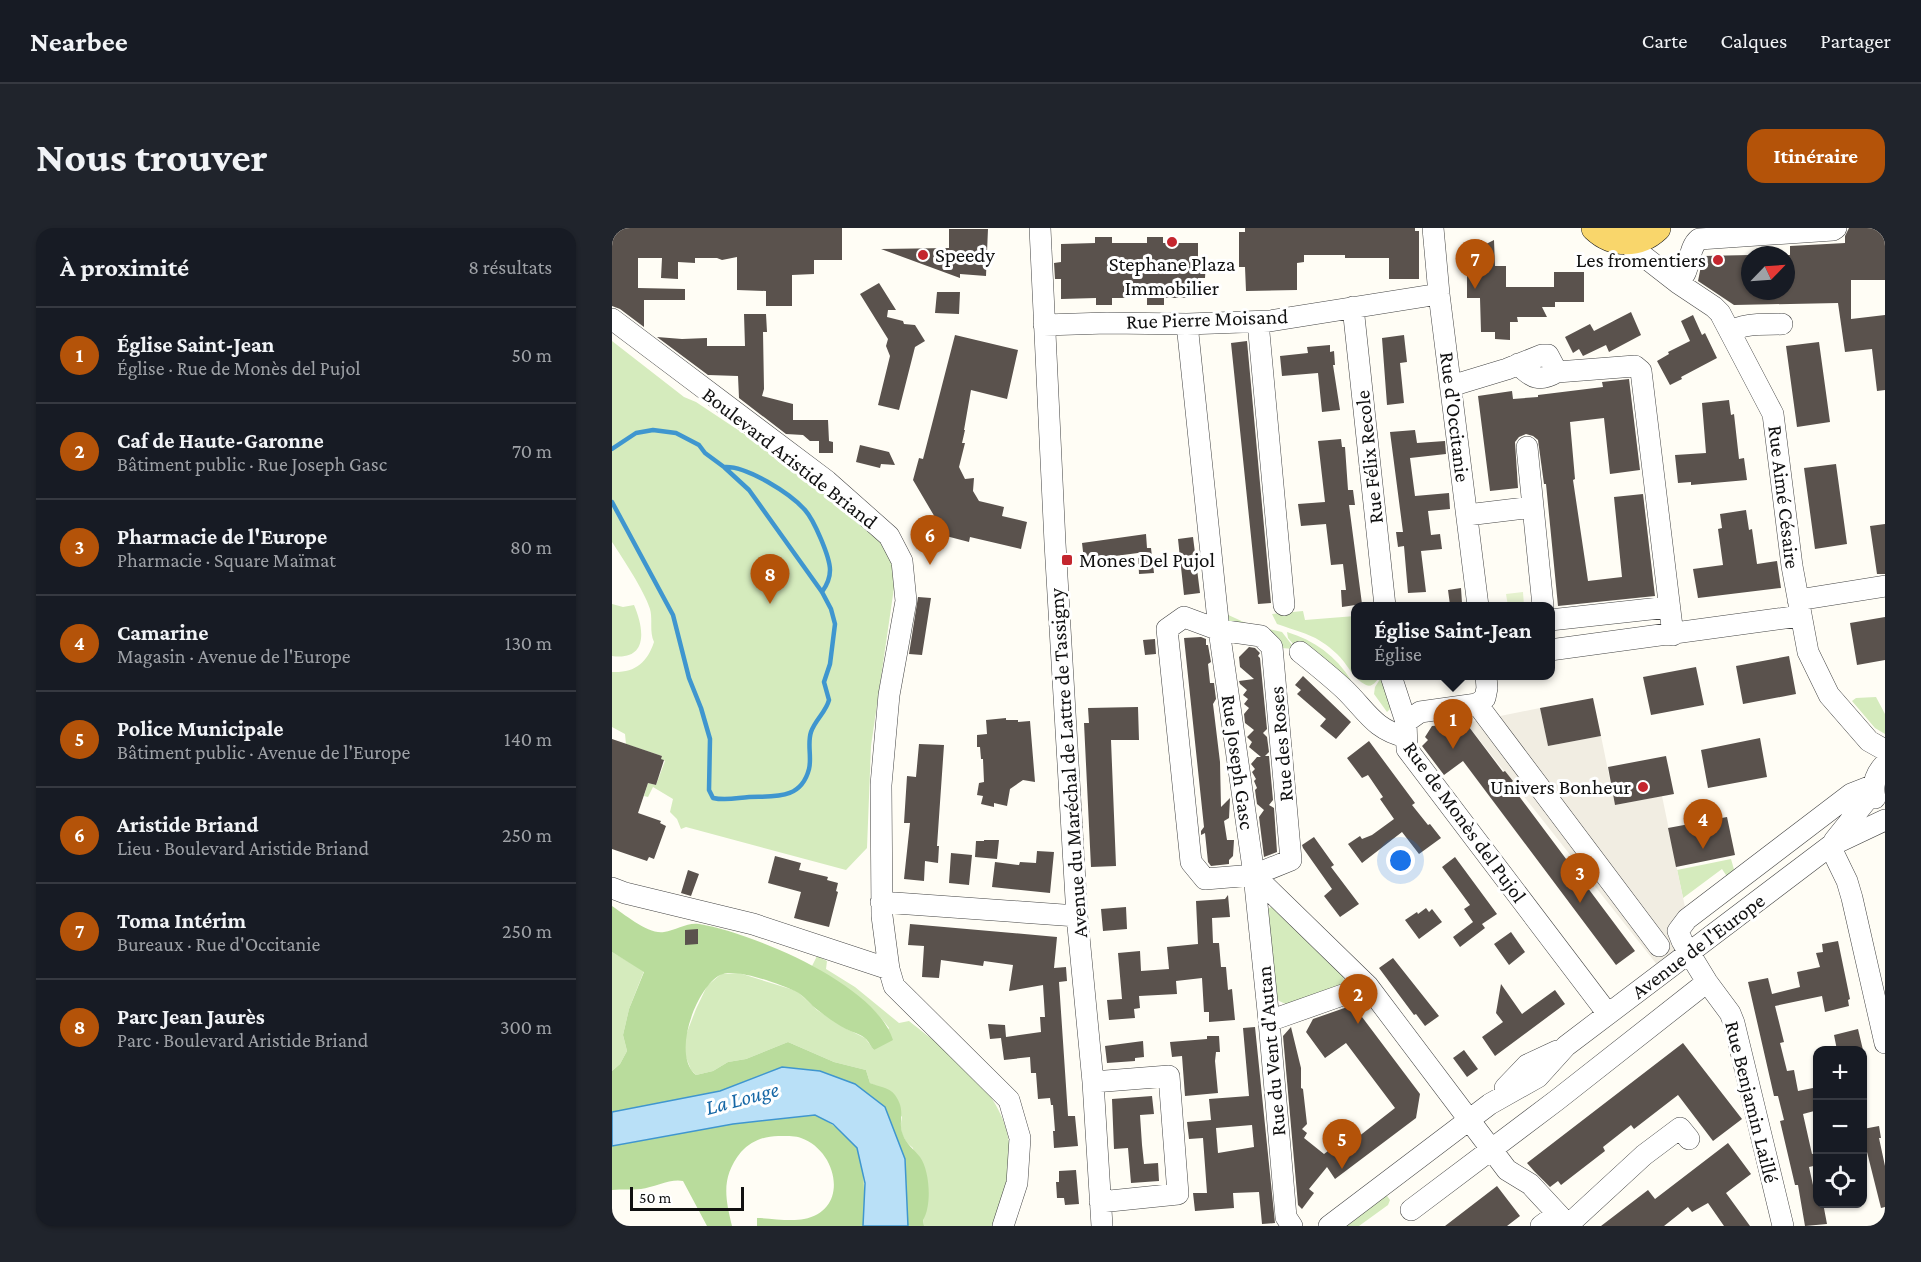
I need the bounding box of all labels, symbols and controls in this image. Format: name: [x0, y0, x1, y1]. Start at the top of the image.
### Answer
text: Nearbee: [30, 26, 128, 57]
text: Carte: [1642, 29, 1687, 53]
text: Calques: [1720, 29, 1787, 53]
text: Partager: [1820, 29, 1891, 53]
button: Itinéraire: [1747, 129, 1885, 183]
text: Nous trouver: [36, 133, 268, 180]
marker: Stephane Plaza Immobilier: [1165, 235, 1179, 249]
pin: 7: [1456, 239, 1494, 289]
place label: Speedy: [935, 243, 995, 267]
north arrow: [1741, 246, 1795, 300]
marker: Speedy: [916, 248, 930, 262]
place label: Les fromentiers: [1576, 248, 1706, 272]
place label: Stephane Plaza Immobilier: [1109, 252, 1236, 300]
text: À proximité: [60, 253, 189, 282]
marker: Les fromentiers: [1711, 253, 1725, 267]
text: 8 résultats: [468, 256, 552, 278]
street label: Rue Pierre Moisand: [1126, 304, 1288, 334]
text: Église Saint-Jean: [117, 332, 274, 357]
text: 1: [76, 344, 83, 366]
text: 50 m: [511, 344, 552, 366]
street label: Rue d'Occitanie: [1435, 351, 1475, 483]
text: Église · Rue de Monès del Pujol: [117, 357, 361, 379]
street label: Boulevard Aristide Briand: [698, 382, 882, 534]
street label: Rue Félix Recole: [1350, 389, 1388, 525]
street label: Rue Aimé Césaire: [1763, 424, 1805, 570]
text: Caf de Haute-Garonne: [117, 428, 324, 453]
text: 2: [74, 440, 85, 462]
text: 70 m: [512, 440, 552, 462]
text: Bâtiment public · Rue Joseph Gasc: [117, 453, 387, 475]
pin: 6: [910, 516, 950, 565]
text: Pharmacie de l'Europe: [117, 524, 327, 549]
text: 3: [75, 536, 84, 558]
text: 80 m: [510, 536, 552, 558]
place label: Mones Del Pujol: [1079, 548, 1215, 572]
text: Pharmacie · Square Maïmat: [117, 549, 336, 571]
marker: Mones Del Pujol: [1060, 553, 1074, 567]
pin: 8: [750, 554, 790, 604]
street label: Avenue du Maréchal de Lattre de Tassigny: [1044, 587, 1092, 939]
popup: [1351, 602, 1555, 680]
text: Église Saint-Jean: [1374, 618, 1532, 643]
text: Camarine: [117, 620, 208, 645]
text: 4: [74, 632, 85, 654]
text: 130 m: [505, 632, 552, 654]
text: Église: [1374, 643, 1422, 665]
text: Magasin · Avenue de l'Europe: [117, 645, 351, 667]
street label: Rue des Roses: [1264, 685, 1298, 803]
street label: Rue Joseph Gasc: [1217, 693, 1259, 831]
pin: 1: [1434, 700, 1472, 749]
text: Police Municipale: [117, 716, 284, 741]
text: 5: [75, 728, 84, 750]
text: 140 m: [504, 728, 552, 750]
street label: Rue de Monès del Pujol: [1399, 737, 1531, 907]
text: Bâtiment public · Avenue de l'Europe: [117, 741, 410, 763]
place label: Univers Bonheur: [1490, 775, 1632, 799]
marker: Univers Bonheur: [1636, 780, 1650, 794]
pin: 4: [1684, 800, 1722, 849]
text: Aristide Briand: [117, 812, 259, 837]
text: 6: [74, 824, 85, 846]
text: 250 m: [502, 824, 552, 846]
text: Lieu · Boulevard Aristide Briand: [117, 837, 369, 859]
your location: [1386, 846, 1415, 875]
pin: 3: [1560, 854, 1600, 903]
street label: Avenue de l'Europe: [1627, 888, 1769, 1004]
text: Toma Intérim: [117, 908, 246, 933]
text: 7: [75, 920, 84, 942]
text: 250 m: [502, 920, 552, 942]
text: Bureaux · Rue d'Occitanie: [117, 933, 320, 955]
street label: Rue du Vent d'Autan: [1252, 965, 1290, 1137]
pin: 2: [1338, 974, 1378, 1024]
text: Parc Jean Jaurès: [117, 1004, 265, 1029]
text: 8: [74, 1016, 85, 1038]
text: 300 m: [500, 1016, 552, 1038]
street label: Rue Benjamin Laillé: [1720, 1018, 1784, 1186]
text: Parc · Boulevard Aristide Briand: [117, 1029, 368, 1051]
map controls: [1813, 1046, 1867, 1208]
button: +: [1813, 1046, 1867, 1100]
water label: La Louge: [703, 1076, 782, 1120]
button: −: [1813, 1100, 1867, 1154]
pin: 5: [1322, 1120, 1362, 1169]
button: locate: [1813, 1154, 1867, 1208]
scale bar: [630, 1184, 744, 1212]
text: 50 m: [639, 1189, 671, 1206]

